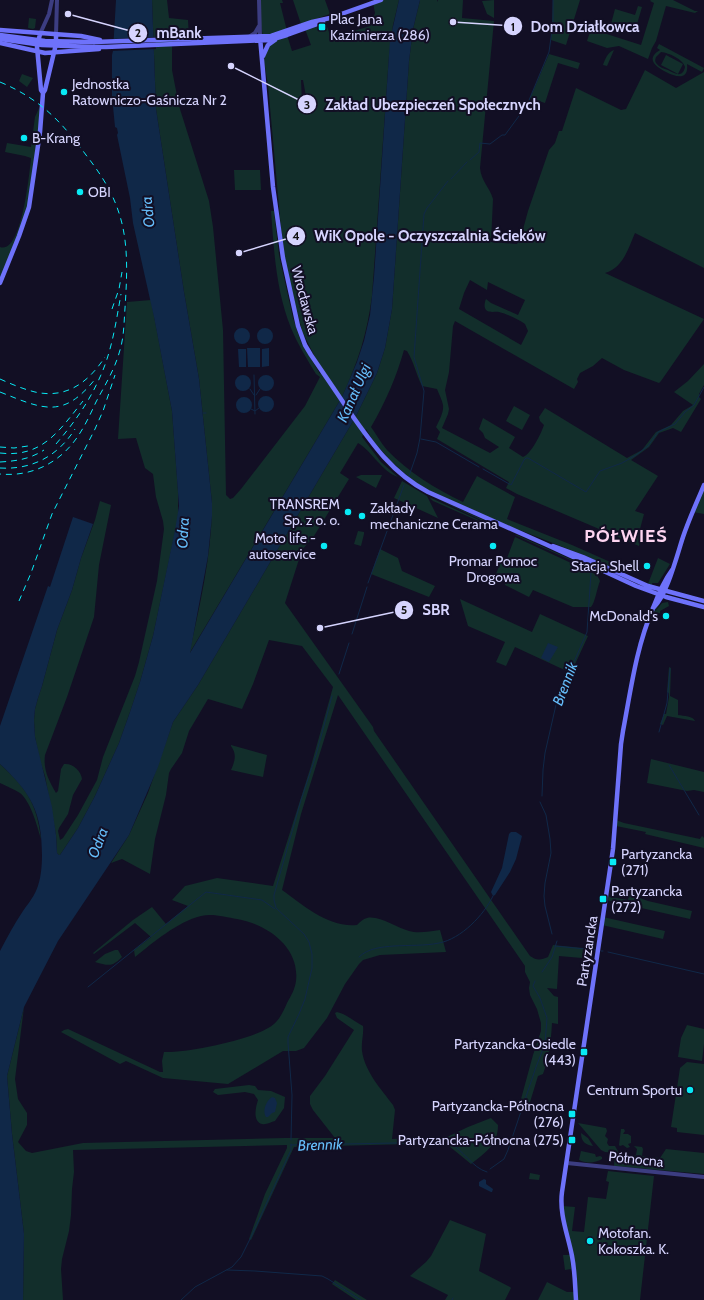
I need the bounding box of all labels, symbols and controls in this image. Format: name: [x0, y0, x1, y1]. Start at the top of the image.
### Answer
place label: Plac Jana Kazimierza (286): [330, 10, 430, 44]
callout: Dom Działkowca: [503, 13, 648, 40]
text: Dom Działkowca: [531, 18, 640, 36]
text: 1: [511, 19, 515, 34]
callout: mBank: [128, 20, 209, 47]
marker: Plac Jana Kazimierza (286): [317, 22, 327, 32]
text: mBank: [156, 24, 202, 42]
text: 2: [135, 25, 141, 40]
place label: Jednostka Ratowniczo-Gaśnicza Nr 2: [71, 75, 227, 109]
marker: Jednostka Ratowniczo-Gaśnicza Nr 2: [59, 87, 69, 97]
callout: Zakład Ubezpieczeń Społecznych: [297, 91, 549, 118]
text: Zakład Ubezpieczeń Społecznych: [325, 96, 541, 114]
text: 3: [304, 97, 310, 112]
place label: B-Krang: [32, 129, 81, 147]
marker: B-Krang: [19, 133, 29, 143]
place label: OBI: [88, 183, 111, 201]
marker: OBI: [75, 187, 85, 197]
water label: Odra: [137, 196, 159, 228]
callout: WiK Opole - Oczyszczalnia Ścieków: [286, 222, 553, 249]
text: WiK Opole - Oczyszczalnia Ścieków: [314, 226, 546, 245]
text: 4: [292, 228, 300, 243]
street label: Wrocławska: [287, 264, 323, 336]
water label: Kanał Ulgi: [333, 360, 375, 425]
place label: TRANSREM Sp. z o. o.: [270, 495, 340, 529]
place label: Zakłady mechaniczne Cerama: [370, 499, 498, 533]
marker: TRANSREM Sp. z o. o.: [343, 507, 353, 517]
marker: Zakłady mechaniczne Cerama: [357, 511, 367, 521]
water label: Odra: [173, 517, 193, 549]
district label: PÓŁWIEŚ: [584, 525, 668, 547]
place label: Moto life - autoservice: [249, 529, 316, 563]
marker: Moto life - autoservice: [319, 541, 329, 551]
marker: Promar Pomoc Drogowa: [488, 541, 498, 551]
place label: Promar Pomoc Drogowa: [449, 552, 537, 586]
place label: Stacja Shell: [571, 557, 640, 575]
marker: Stacja Shell: [642, 561, 652, 571]
callout: SBR: [394, 596, 457, 623]
text: SBR: [422, 601, 450, 619]
text: 5: [401, 602, 407, 617]
place label: McDonald's: [589, 607, 658, 625]
marker: McDonald's: [661, 611, 671, 621]
water label: Brennik: [549, 659, 582, 708]
water label: Odra: [84, 825, 112, 861]
place label: Partyzancka (271): [621, 845, 692, 879]
marker: Partyzancka (271): [608, 857, 618, 867]
place label: Partyzancka (272): [611, 882, 682, 916]
marker: Partyzancka (272): [598, 894, 608, 904]
street label: Partyzancka: [573, 914, 601, 988]
place label: Partyzancka-Osiedle (443): [454, 1035, 576, 1069]
marker: Partyzancka-Osiedle (443): [579, 1047, 589, 1057]
place label: Centrum Sportu: [587, 1081, 682, 1099]
marker: Centrum Sportu: [685, 1085, 695, 1095]
place label: Partyzancka-Północna (276): [432, 1097, 564, 1131]
marker: Partyzancka-Północna (276): [567, 1109, 577, 1119]
place label: Partyzancka-Północna (275): [398, 1131, 564, 1149]
water label: Brennik: [297, 1135, 343, 1155]
marker: Partyzancka-Północna (275): [567, 1135, 577, 1145]
street label: Północna: [608, 1147, 665, 1171]
place label: Motofan. Kokoszka. K.: [598, 1224, 669, 1258]
marker: Motofan. Kokoszka. K.: [585, 1236, 595, 1246]

